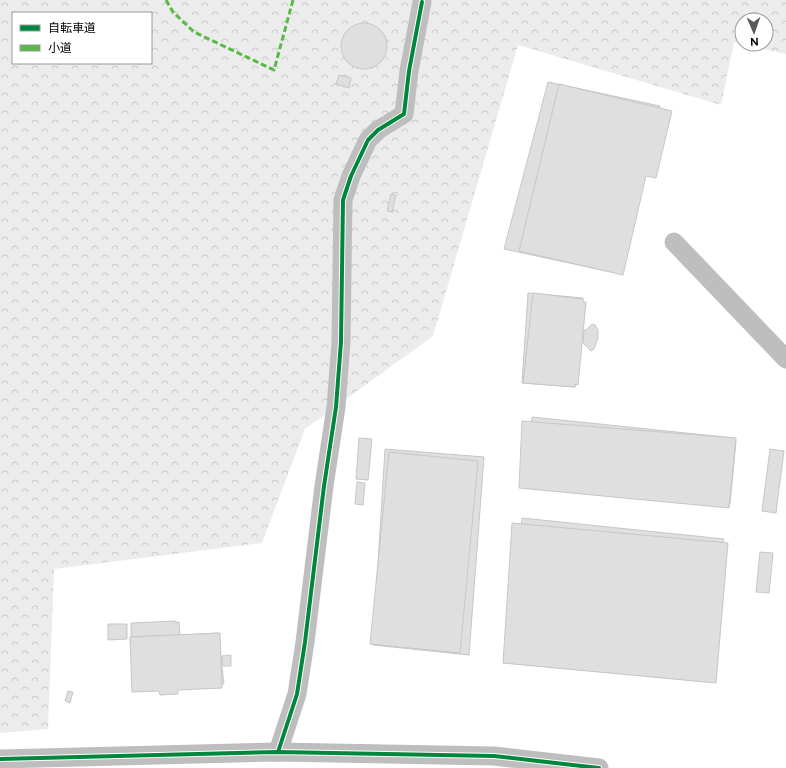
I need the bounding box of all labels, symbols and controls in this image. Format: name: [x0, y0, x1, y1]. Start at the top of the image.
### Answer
legend: [12, 12, 152, 64]
north arrow: [734, 12, 774, 52]
text: 自転車道: [48, 21, 96, 35]
text: N: [750, 35, 759, 48]
text: 小道: [48, 41, 72, 55]

